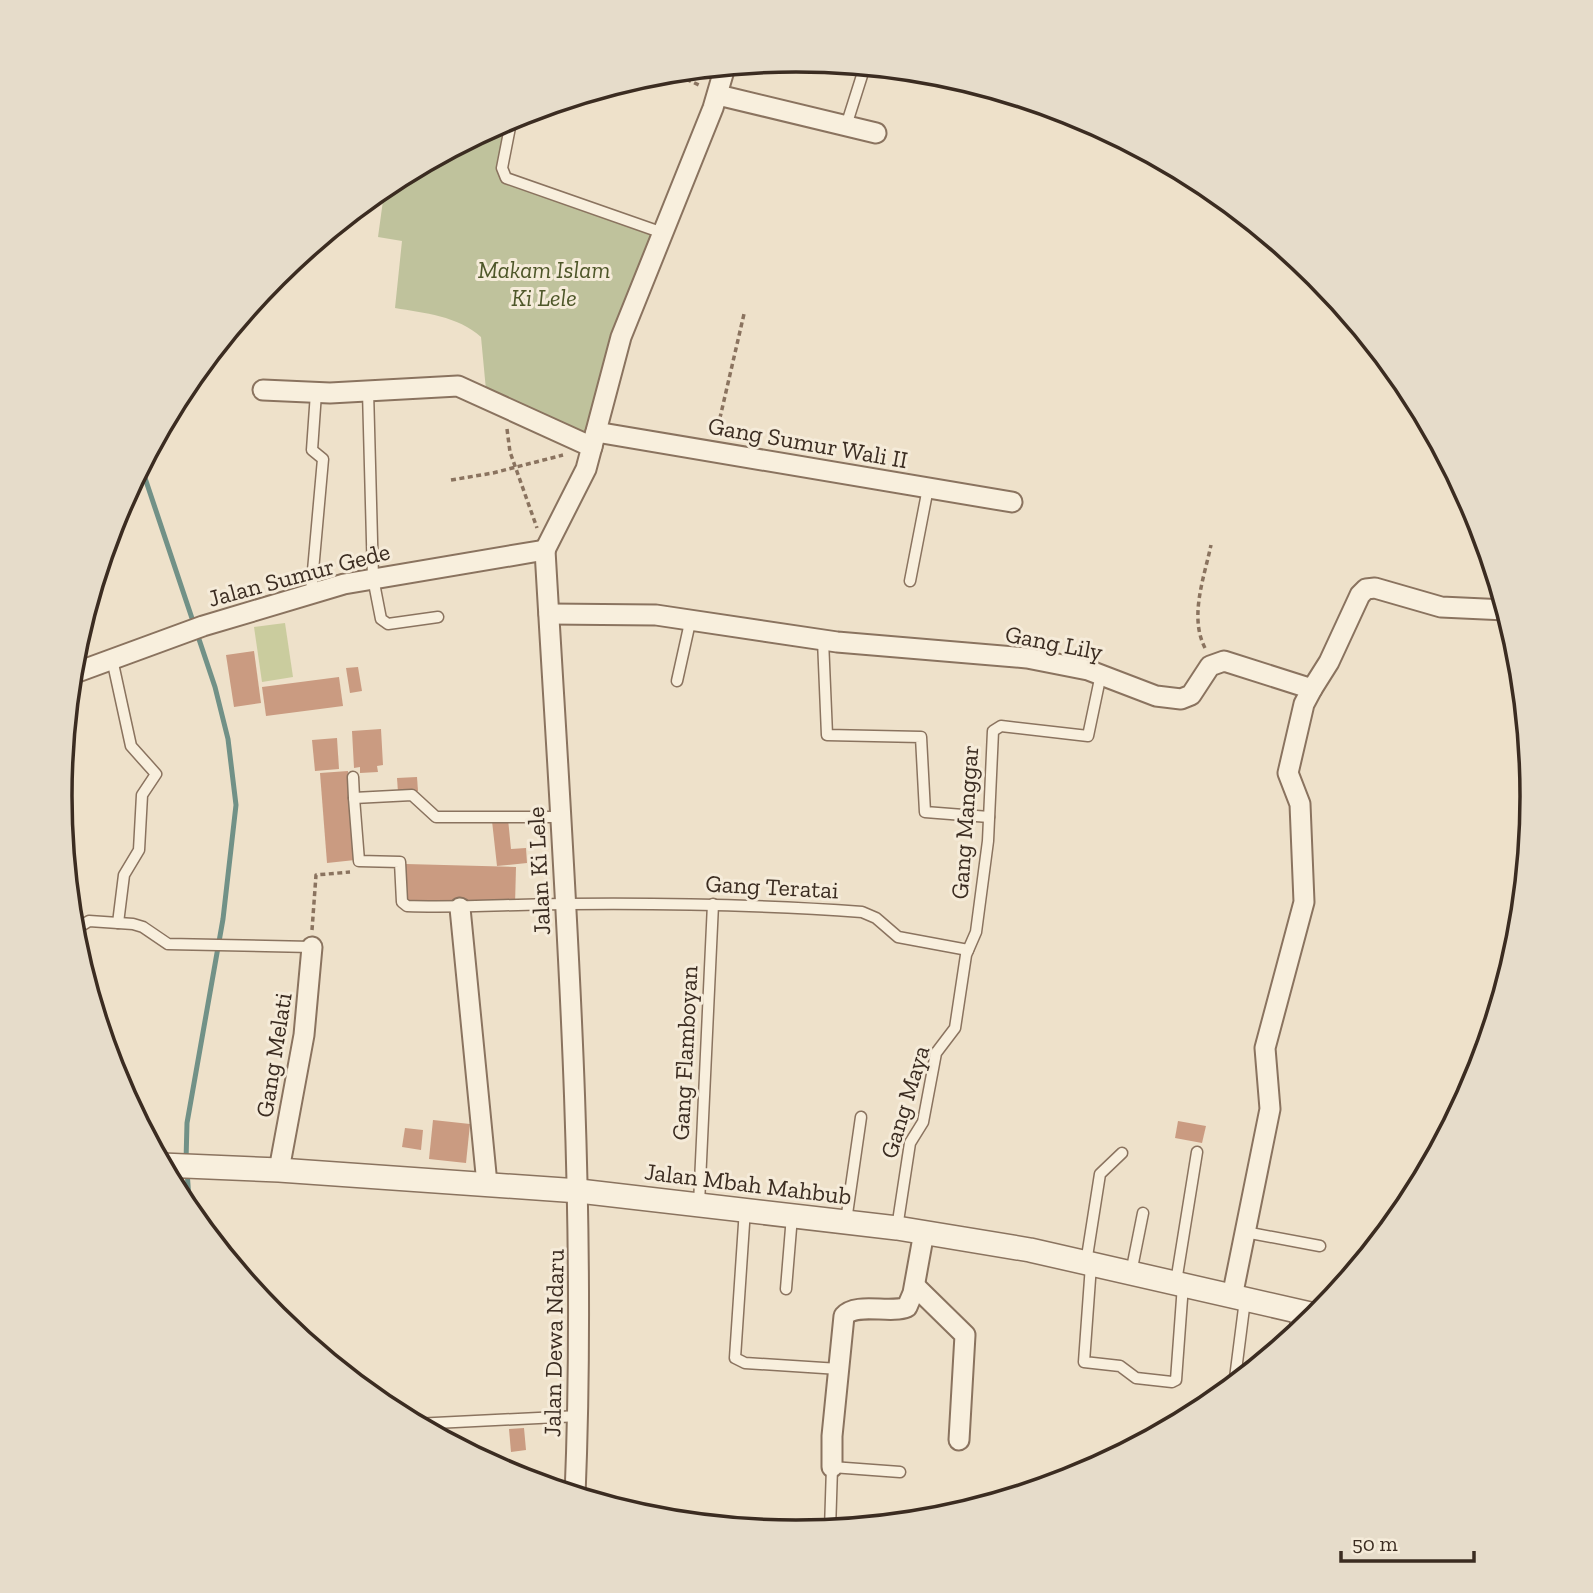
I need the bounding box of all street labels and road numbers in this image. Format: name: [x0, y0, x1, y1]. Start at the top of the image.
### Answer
street label: Gang Sumur Wali II: [706, 411, 910, 474]
street label: Jalan Sumur Gede: [205, 536, 393, 613]
street label: Gang Lily: [1003, 619, 1106, 666]
street label: Gang Manggar: [945, 744, 984, 900]
street label: Jalan Ki Lele: [521, 806, 556, 936]
street label: Gang Teratai: [705, 869, 840, 904]
street label: Gang Flamboyan: [665, 965, 704, 1141]
street label: Gang Melati: [249, 990, 298, 1119]
street label: Gang Maya: [874, 1042, 936, 1162]
street label: Jalan Mbah Mahbub: [643, 1156, 853, 1211]
street label: Jalan Dewa Ndaru: [537, 1248, 570, 1437]

